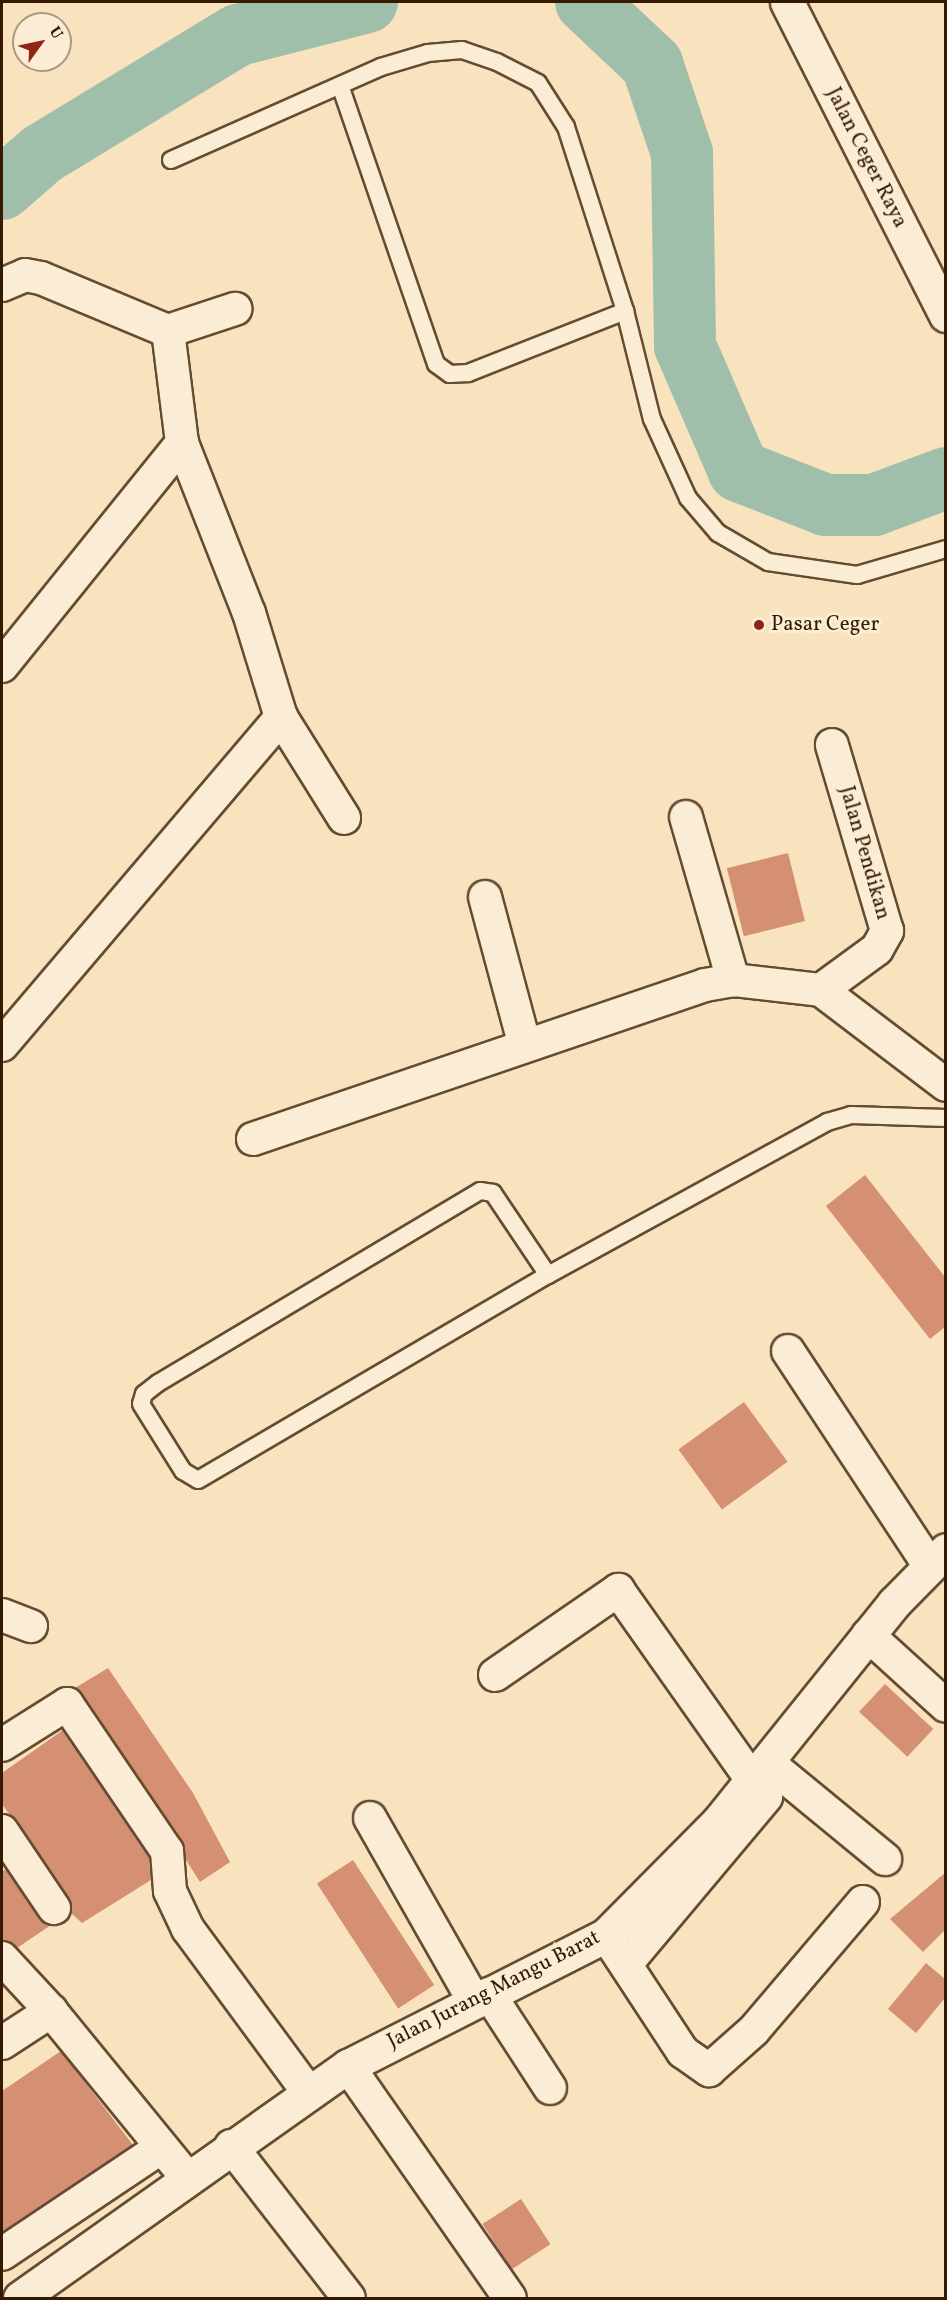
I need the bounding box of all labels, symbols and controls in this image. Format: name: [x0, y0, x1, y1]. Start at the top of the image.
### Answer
north arrow: [12, 12, 72, 72]
text: U: [43, 23, 68, 44]
street label: Jalan Ceger Raya: [820, 84, 912, 232]
place label: Pasar Ceger: [771, 612, 879, 638]
marker: Pasar Ceger: [752, 618, 766, 632]
street label: Jalan Pendikan: [833, 783, 895, 923]
street label: Jalan Jurang Mangu Barat: [383, 1925, 605, 2055]

